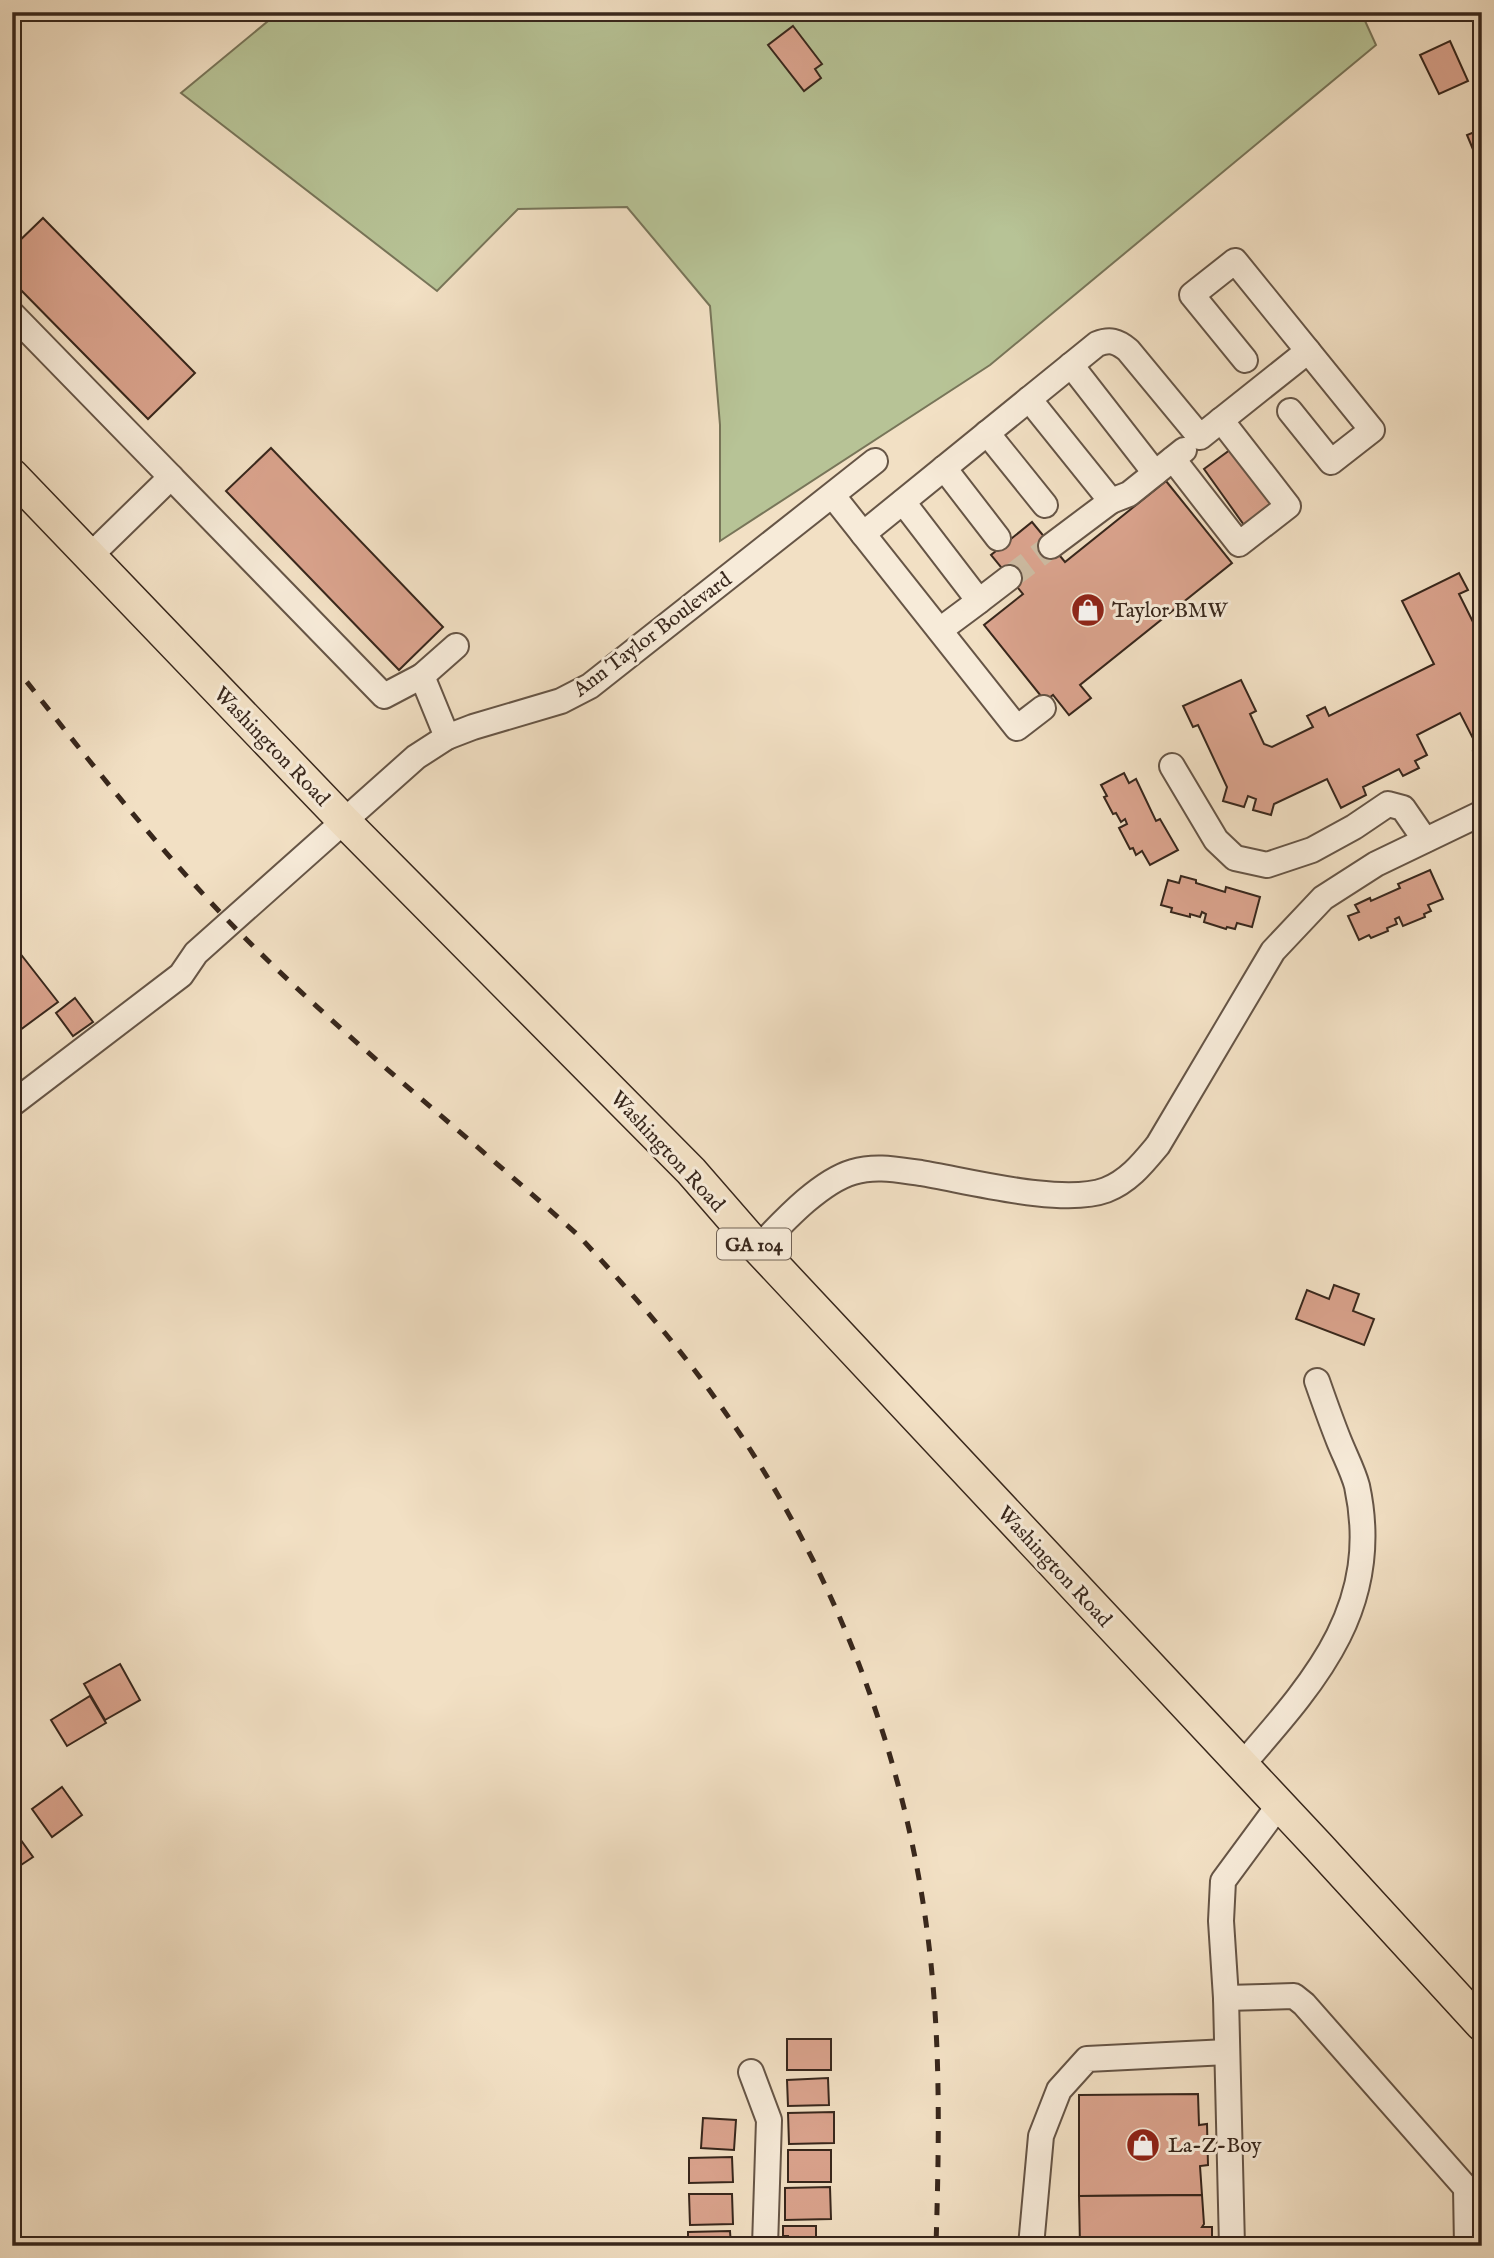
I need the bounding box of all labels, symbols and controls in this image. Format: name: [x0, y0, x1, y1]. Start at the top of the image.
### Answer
street label: Ann Taylor Boulevard: [567, 566, 738, 704]
shop icon: Taylor BMW: [1069, 591, 1107, 629]
place label: Taylor BMW: [1112, 598, 1229, 625]
street label: Washington Road: [207, 681, 335, 813]
street label: Washington Road: [604, 1086, 731, 1219]
road number: GA 104: [717, 1228, 791, 1260]
street label: Washington Road: [991, 1501, 1118, 1634]
shop icon: La-Z-Boy: [1124, 2126, 1162, 2164]
place label: La-Z-Boy: [1168, 2133, 1262, 2160]

